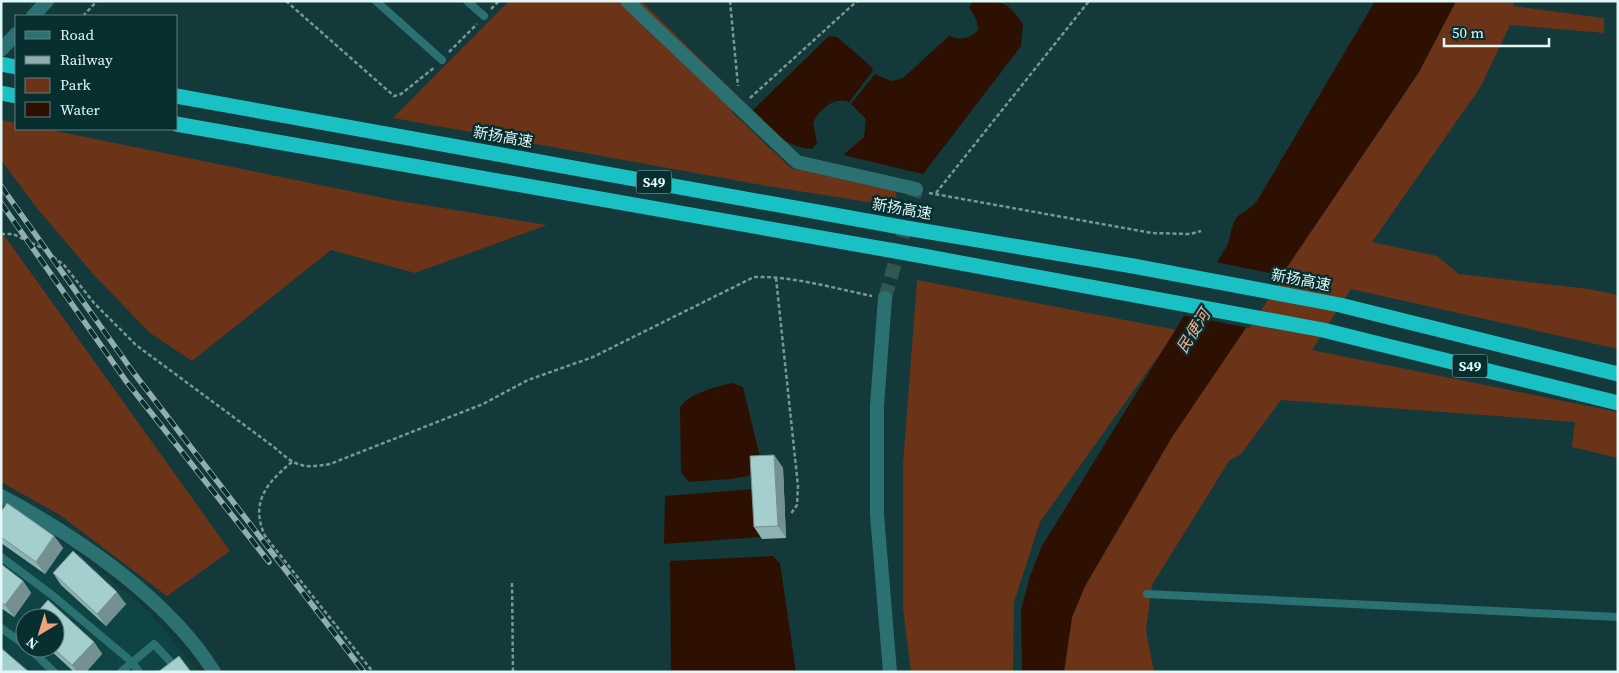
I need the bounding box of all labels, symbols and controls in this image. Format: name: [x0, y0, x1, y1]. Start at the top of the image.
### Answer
legend: [15, 15, 178, 130]
scale bar: [1444, 15, 1549, 47]
text: 50 m: [1452, 22, 1484, 43]
text: Road: [60, 24, 94, 45]
text: Railway: [60, 49, 113, 70]
text: Park: [60, 74, 92, 95]
text: Water: [60, 99, 101, 120]
street label: 新扬高速: [472, 121, 534, 152]
road number: S49: [636, 170, 672, 193]
street label: 新扬高速: [871, 193, 933, 224]
street label: 新扬高速: [1270, 263, 1333, 296]
water label: 民便河: [1171, 302, 1217, 357]
road number: S49: [1452, 354, 1488, 378]
north arrow: [15, 608, 65, 658]
text: N: [22, 632, 42, 654]

